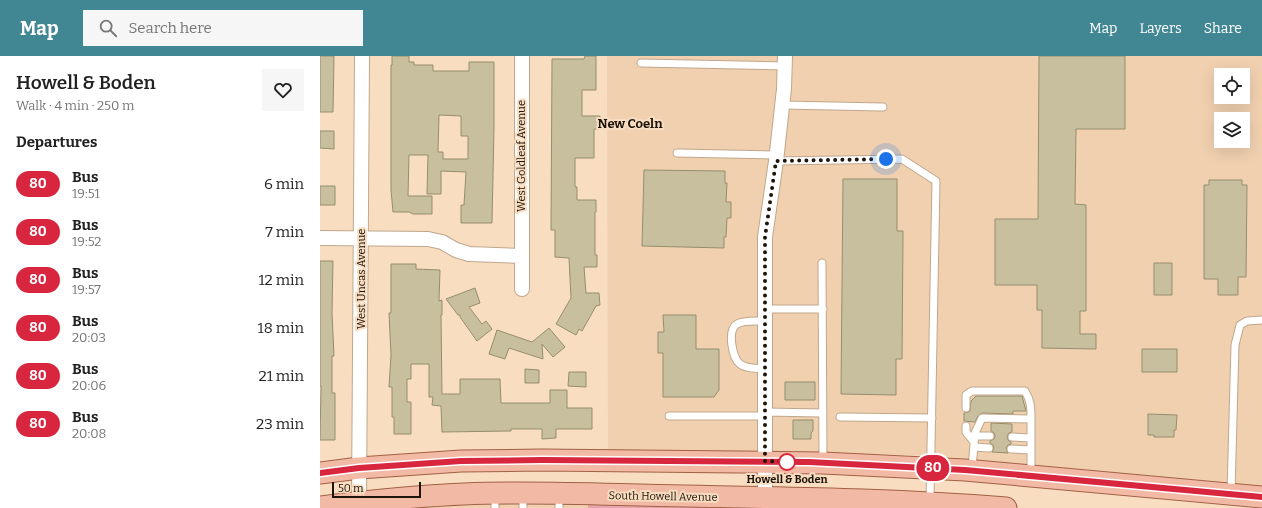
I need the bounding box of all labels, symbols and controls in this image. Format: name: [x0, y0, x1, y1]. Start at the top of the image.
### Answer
search box: [83, 10, 363, 46]
text: Map: [20, 17, 59, 40]
icon: search: [97, 17, 119, 39]
text: Search here: [129, 19, 212, 37]
text: Map: [1089, 20, 1117, 37]
text: Layers: [1139, 20, 1182, 37]
text: Share: [1204, 20, 1242, 37]
map controls: [1214, 68, 1250, 148]
button: locate: [1214, 68, 1250, 104]
button: heart: [262, 69, 304, 111]
text: Howell & Boden: [16, 71, 156, 94]
text: Walk · 4 min · 250 m: [16, 98, 134, 113]
street label: West Goldleaf Avenue: [515, 100, 528, 212]
button: layers: [1214, 112, 1250, 148]
district label: New Coeln: [597, 116, 663, 131]
text: Departures: [16, 133, 97, 151]
your location: [876, 149, 896, 169]
text: Bus: [72, 168, 98, 186]
text: 80: [29, 175, 47, 192]
text: 6 min: [264, 175, 304, 193]
text: 19:51: [72, 186, 100, 201]
text: Bus: [72, 216, 98, 234]
text: 80: [29, 223, 47, 240]
text: 7 min: [265, 223, 304, 241]
street label: West Uncas Avenue: [355, 229, 368, 329]
text: 19:52: [72, 234, 101, 249]
text: Bus: [72, 264, 98, 282]
text: 80: [29, 271, 47, 288]
text: 12 min: [258, 271, 304, 289]
text: 19:57: [72, 282, 101, 297]
text: Bus: [72, 312, 98, 330]
text: 80: [29, 319, 47, 336]
text: 18 min: [258, 319, 304, 337]
text: 20:03: [72, 330, 106, 345]
text: Bus: [72, 360, 98, 378]
text: 80: [29, 367, 47, 384]
text: 21 min: [258, 367, 304, 385]
text: 20:06: [72, 378, 106, 393]
text: Bus: [72, 408, 98, 426]
text: 80: [29, 415, 47, 432]
text: 23 min: [256, 415, 304, 433]
text: 20:08: [72, 426, 106, 441]
marker: Howell & Boden: [778, 453, 796, 471]
line badge: 80: [915, 455, 951, 481]
text: 80: [924, 459, 942, 476]
place label: Howell & Boden: [746, 473, 828, 486]
scale bar: [332, 480, 421, 499]
text: 50 m: [338, 482, 364, 495]
street label: South Howell Avenue: [608, 489, 718, 504]

